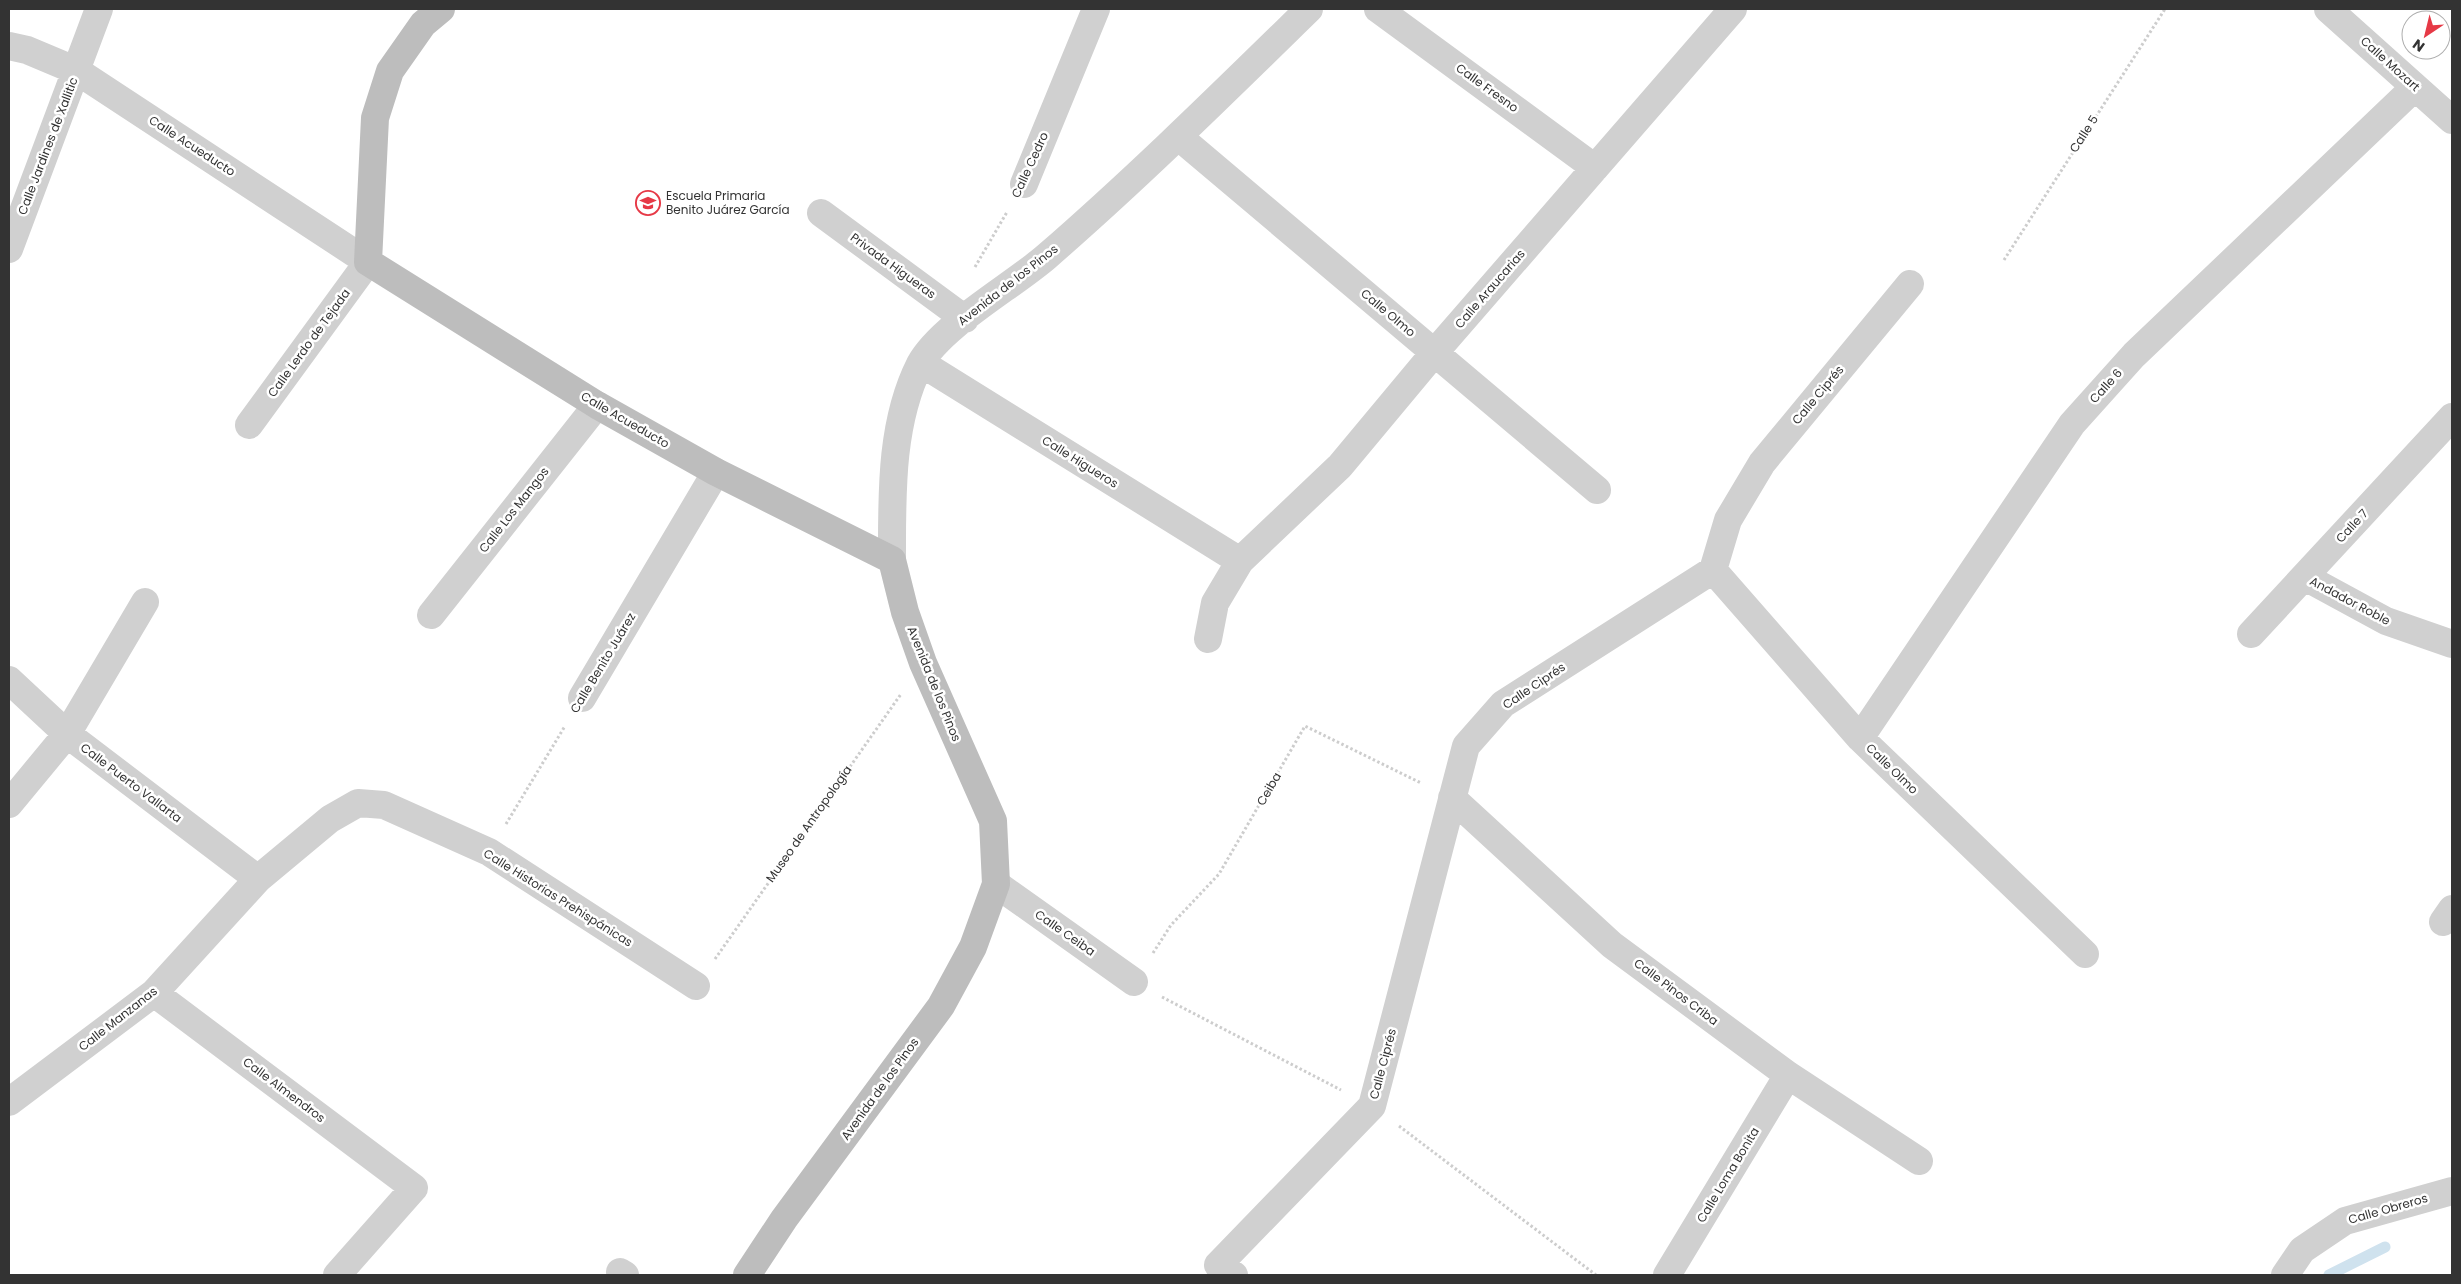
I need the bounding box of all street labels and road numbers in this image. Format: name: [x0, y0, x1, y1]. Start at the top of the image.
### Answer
street label: Calle Mozart: [2357, 32, 2424, 95]
street label: Calle Fresno: [1453, 59, 1522, 116]
street label: Calle Jardines de Xallitic: [13, 74, 82, 217]
street label: Calle Acueducto: [146, 111, 239, 180]
street label: Calle 5: [2065, 112, 2102, 156]
street label: Calle Cedro: [1007, 129, 1052, 201]
street label: Privada Higueras: [847, 229, 940, 302]
street label: Avenida de los Pinos: [954, 240, 1061, 329]
street label: Calle Araucarias: [1451, 246, 1529, 332]
street label: Calle Lerdo de Tejada: [264, 285, 354, 400]
street label: Calle Olmo: [1357, 285, 1419, 341]
street label: Calle Ciprés: [1788, 361, 1847, 428]
street label: Calle 6: [2085, 365, 2126, 407]
street label: Calle Acueducto: [578, 387, 673, 452]
street label: Calle Higueros: [1039, 431, 1122, 492]
street label: Calle Los Mangos: [475, 463, 552, 556]
street label: Calle 7: [2332, 505, 2372, 546]
street label: Andador Roble: [2307, 572, 2393, 629]
street label: Calle Benito Juárez: [566, 609, 639, 716]
street label: Avenida de los Pinos: [904, 624, 965, 744]
street label: Calle Ciprés: [1499, 658, 1569, 713]
street label: Calle Puerto Vallarta: [77, 739, 186, 826]
street label: Calle Olmo: [1863, 739, 1922, 798]
street label: Museo de Antropología: [762, 762, 855, 886]
street label: Ceiba: [1252, 769, 1285, 809]
street label: Calle Historias Prehispánicas: [480, 845, 636, 951]
street label: Calle Ceiba: [1032, 906, 1099, 960]
street label: Calle Pinos Criba: [1631, 954, 1722, 1029]
street label: Calle Manzanas: [75, 982, 161, 1055]
street label: Calle Ciprés: [1365, 1027, 1400, 1101]
street label: Avenida de los Pinos: [837, 1034, 923, 1143]
street label: Calle Almendros: [240, 1053, 329, 1126]
street label: Calle Loma Bonita: [1692, 1124, 1763, 1226]
street label: Calle Obreros: [2346, 1189, 2430, 1228]

